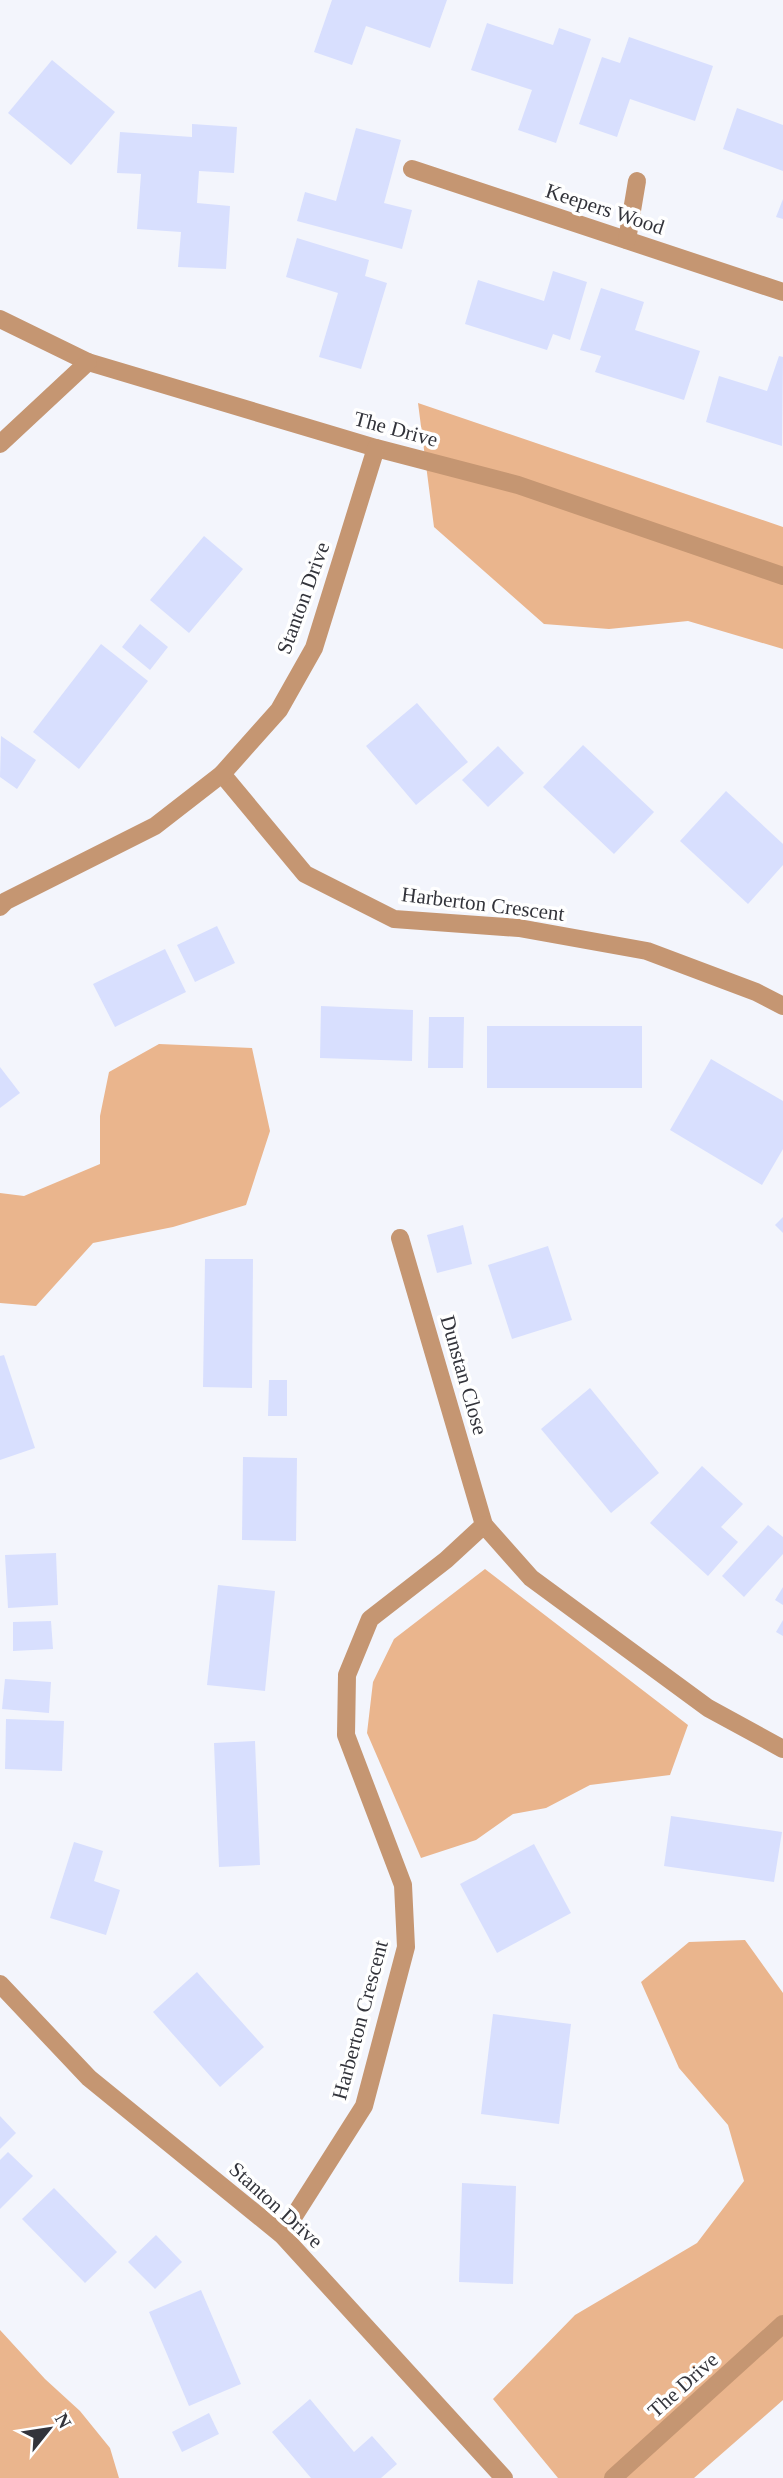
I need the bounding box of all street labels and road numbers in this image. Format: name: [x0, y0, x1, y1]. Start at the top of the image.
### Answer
street label: Keepers Wood: [543, 179, 668, 240]
street label: The Drive: [351, 406, 441, 452]
street label: Stanton Drive: [272, 539, 334, 657]
street label: Harberton Crescent: [400, 882, 566, 926]
street label: Dunstan Close: [436, 1313, 492, 1437]
street label: Harberton Crescent: [327, 1938, 393, 2102]
street label: Stanton Drive: [224, 2157, 328, 2253]
street label: The Drive: [643, 2347, 723, 2423]

